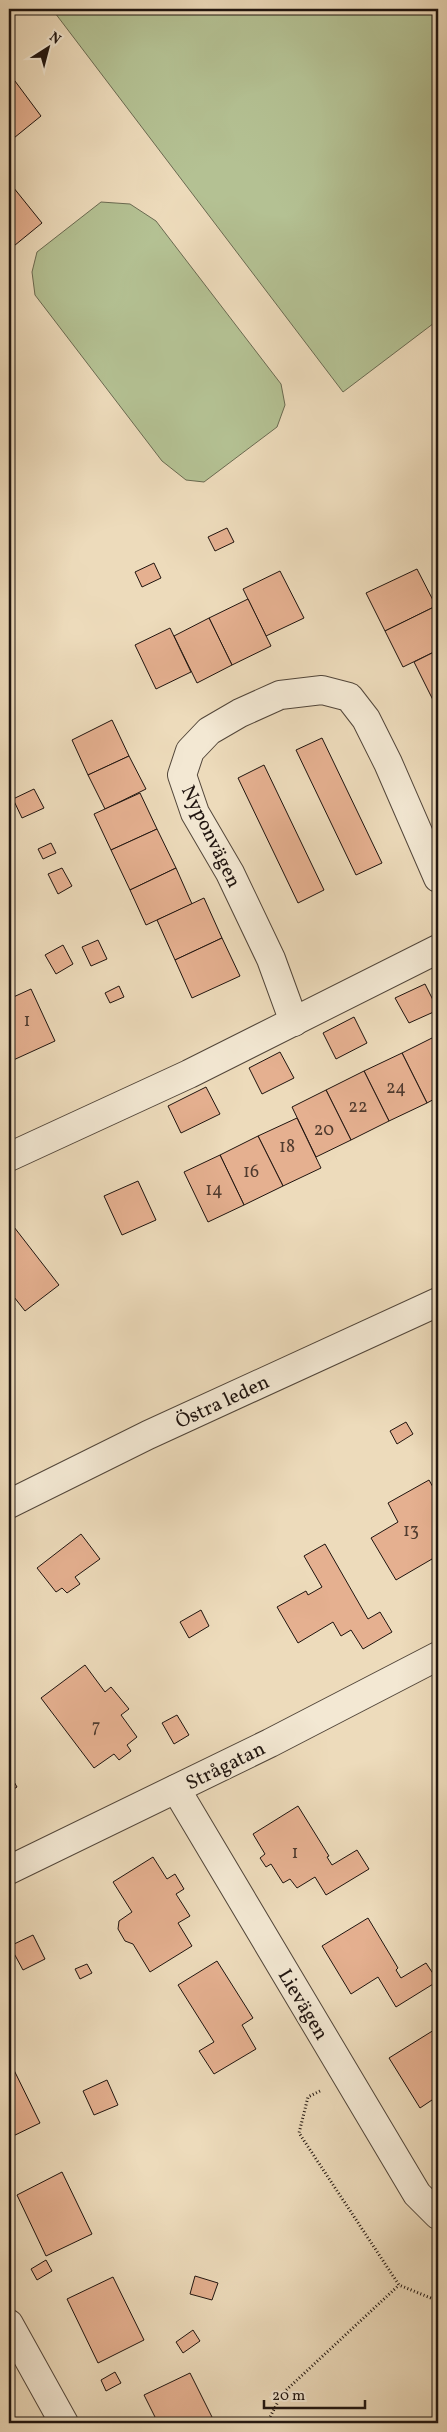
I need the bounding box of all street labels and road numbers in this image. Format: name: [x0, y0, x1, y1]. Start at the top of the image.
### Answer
street label: Nyponvägen: [173, 781, 247, 893]
street label: Östra leden: [171, 1369, 274, 1437]
street label: Strågatan: [181, 1736, 270, 1798]
street label: Lievägen: [270, 1964, 335, 2046]

